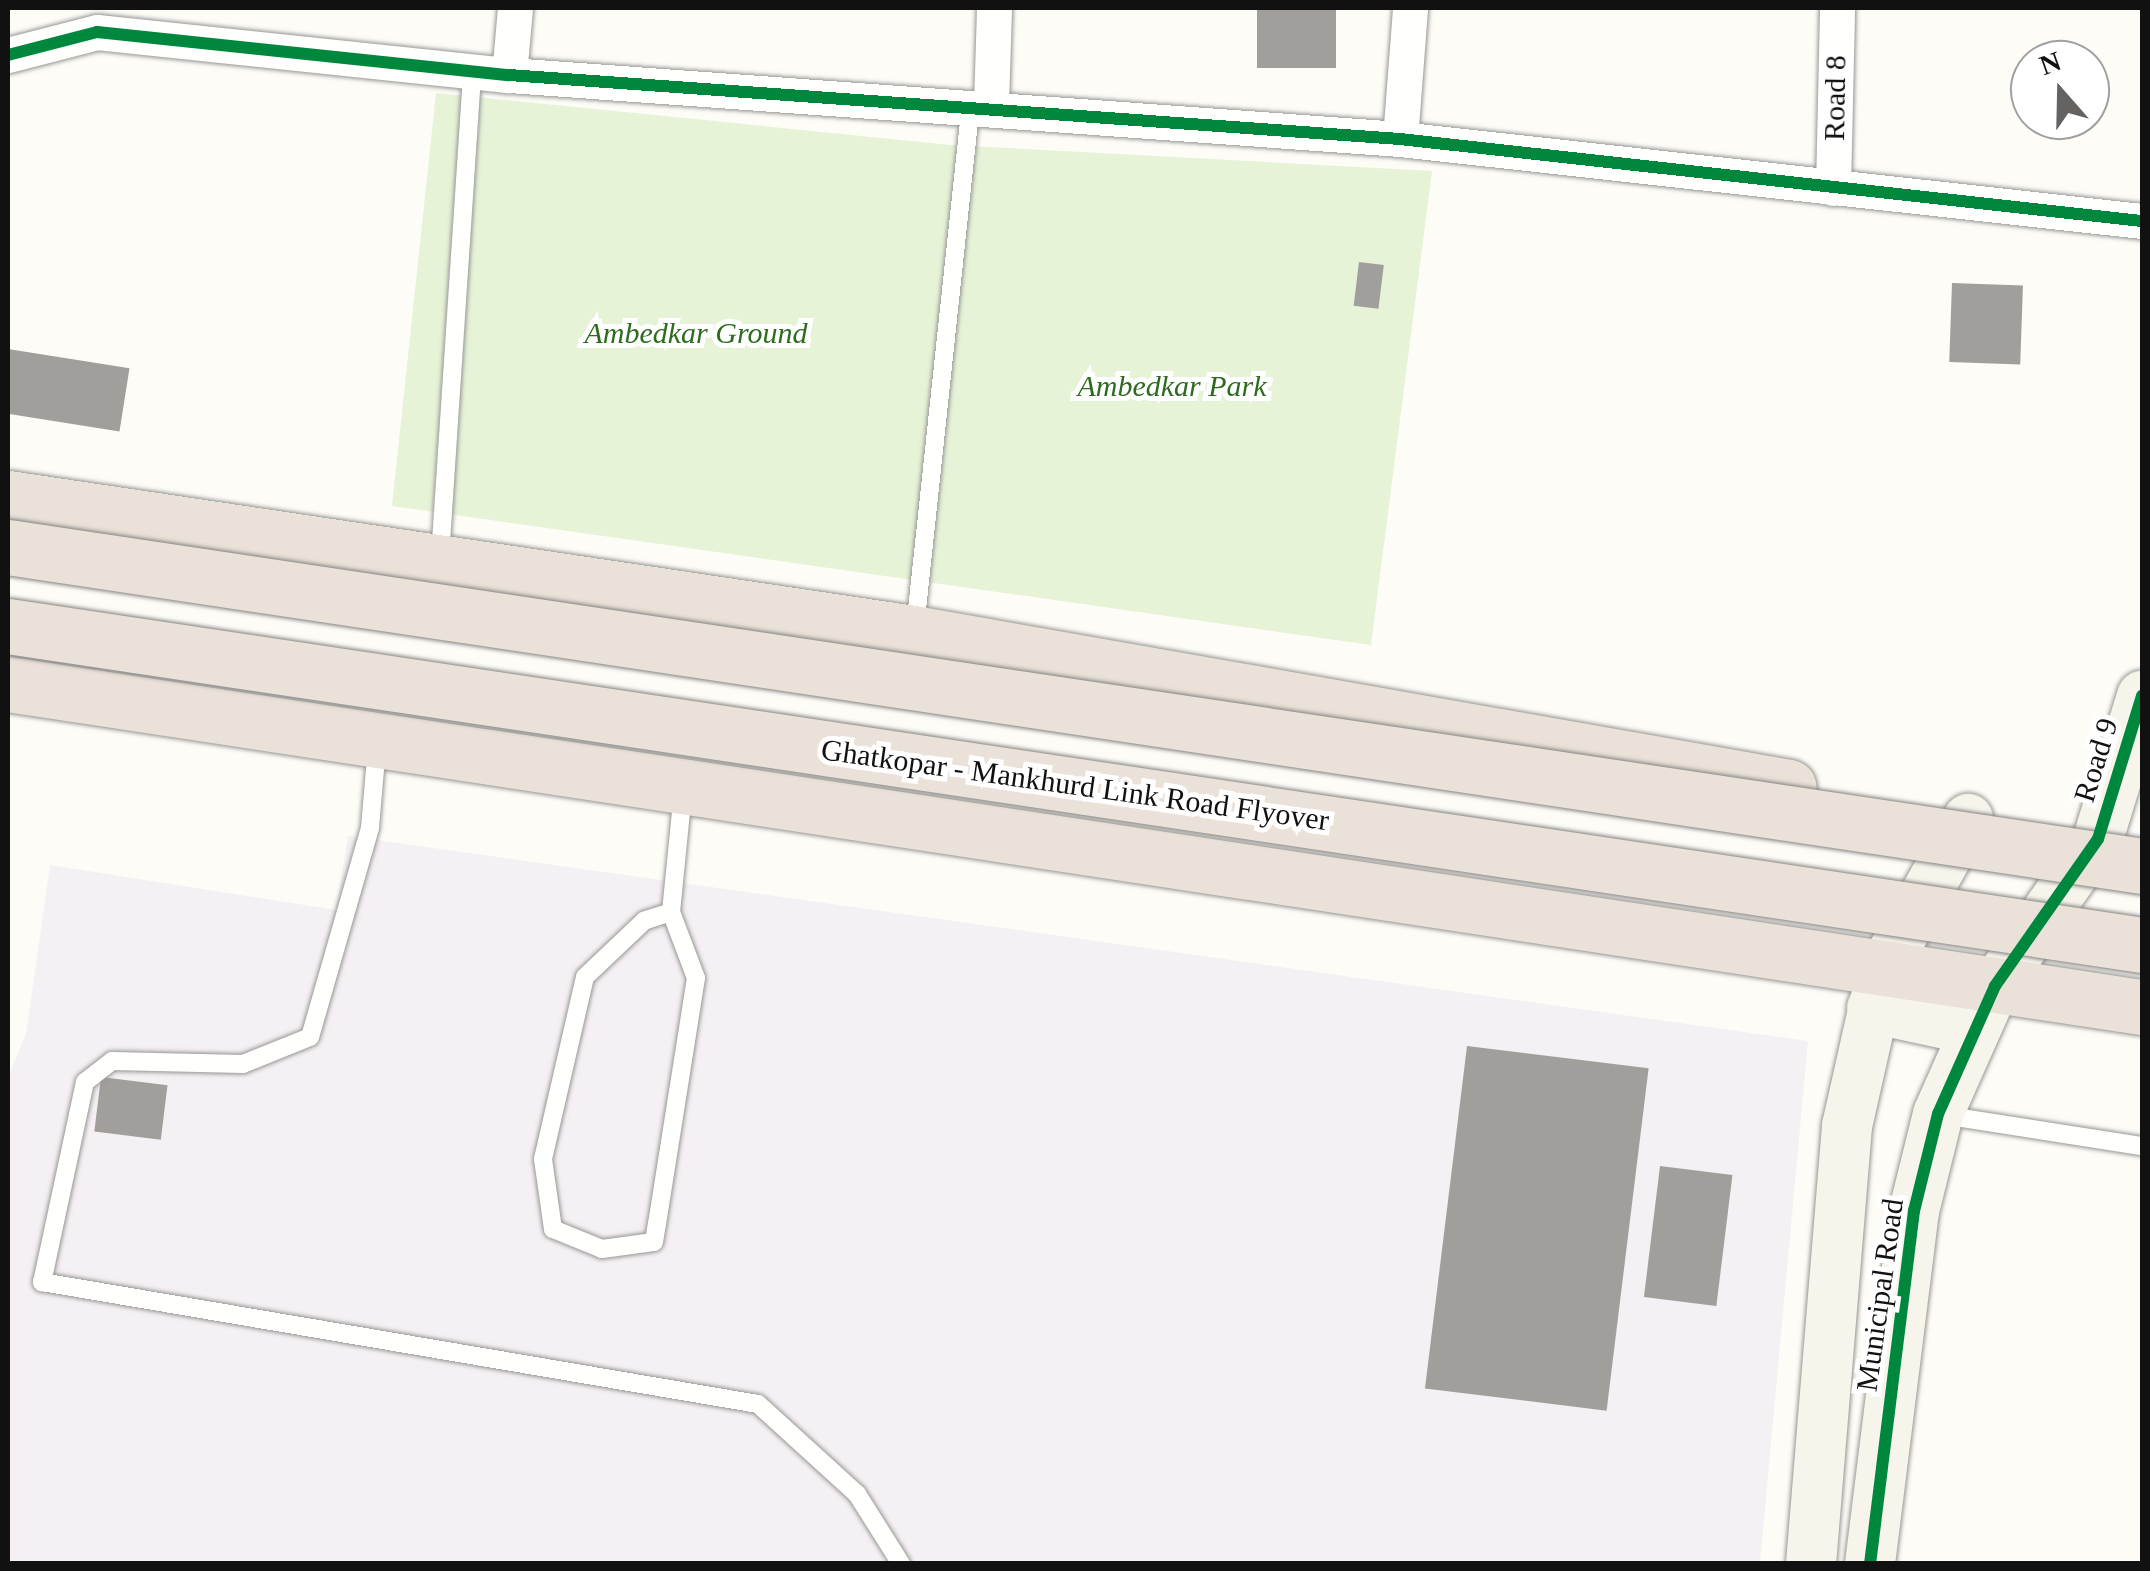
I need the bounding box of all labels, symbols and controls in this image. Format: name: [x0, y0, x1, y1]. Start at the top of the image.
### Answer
north arrow: [2010, 40, 2110, 140]
text: N: [2035, 45, 2065, 81]
street label: Road 8: [1816, 55, 1854, 141]
park label: Ambedkar Ground: [584, 315, 808, 351]
park label: Ambedkar Park: [1077, 368, 1267, 404]
street label: Road 9: [2066, 714, 2126, 806]
street label: Ghatkopar - Mankhurd Link Road Flyover: [819, 732, 1331, 838]
street label: Municipal Road: [1849, 1196, 1911, 1394]

